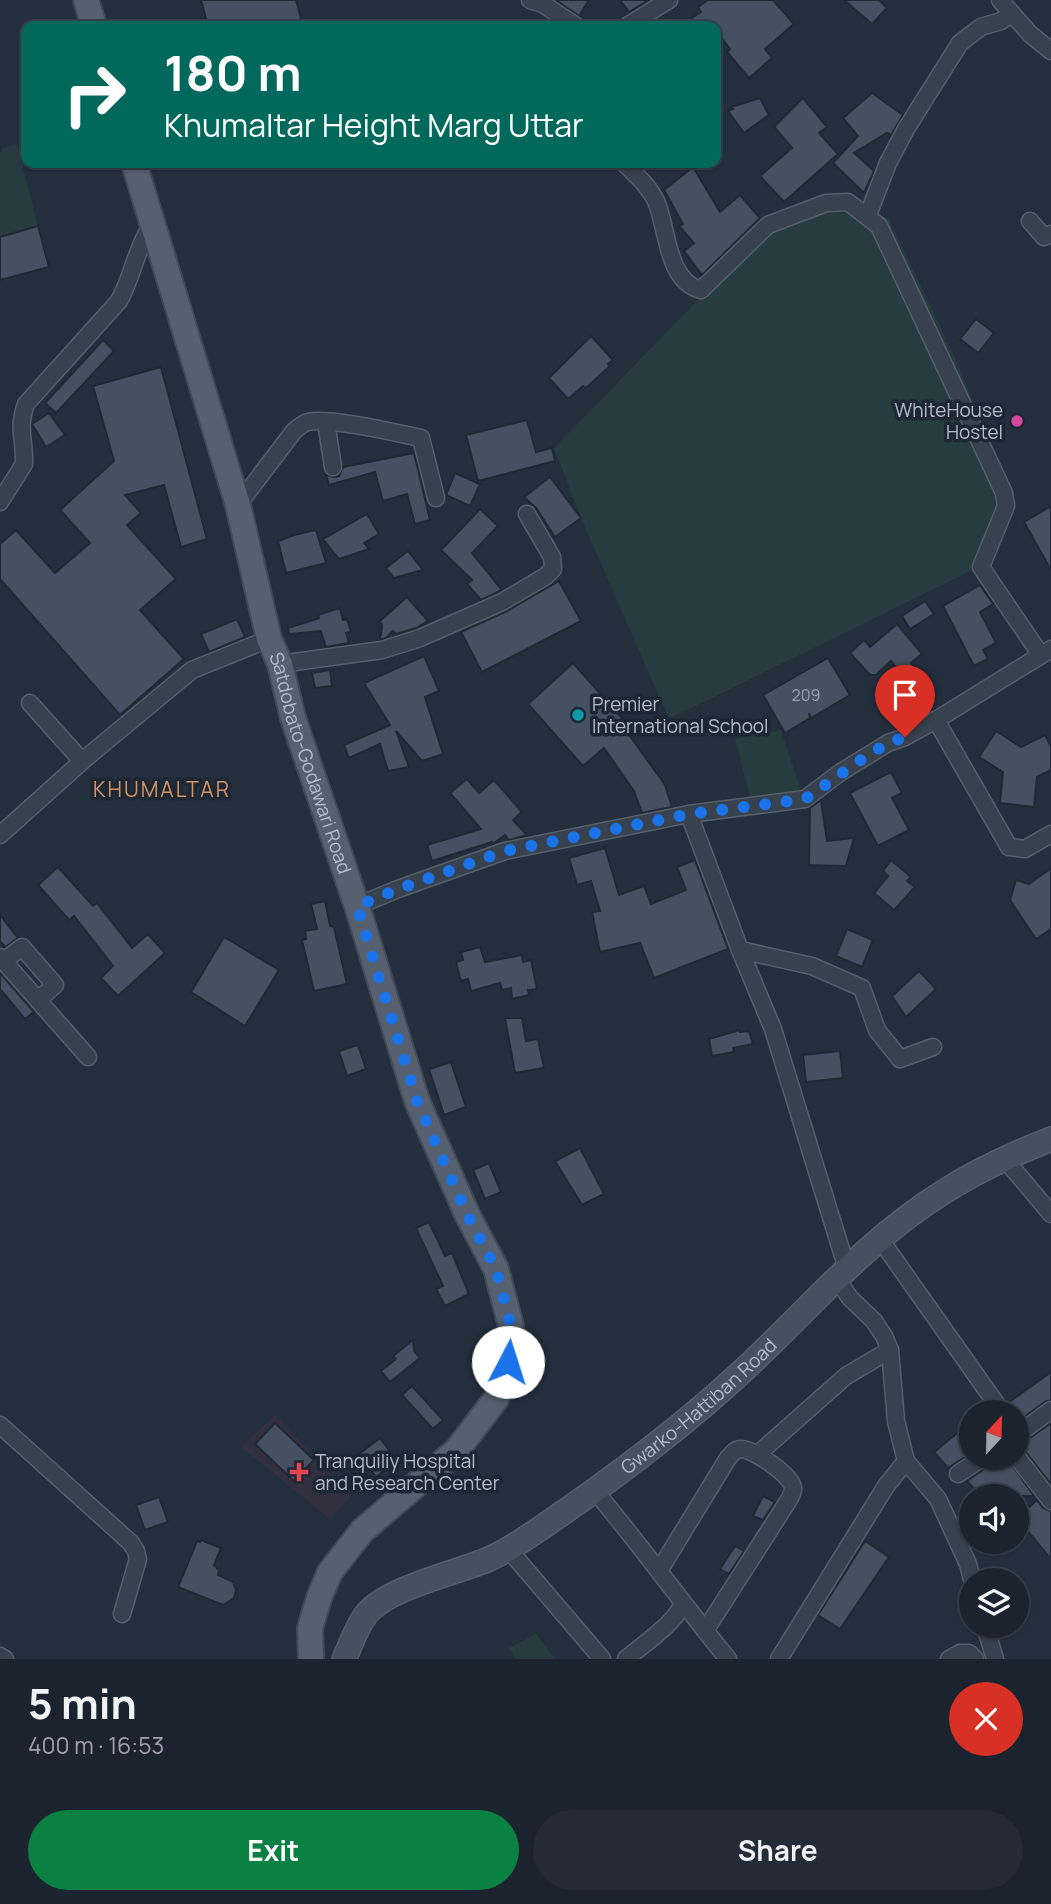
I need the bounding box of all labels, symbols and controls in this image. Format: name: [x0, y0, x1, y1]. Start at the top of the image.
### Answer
text: 180 m: [164, 39, 302, 106]
icon: right: [49, 49, 140, 140]
text: Khumaltar Height Marg Uttar: [164, 103, 584, 147]
place label: WhiteHouse Hostel: [895, 397, 1003, 445]
marker: WhiteHouse Hostel: [1009, 413, 1025, 429]
street label: Satdobato-Godawari Road: [263, 648, 358, 877]
pin: [875, 665, 935, 737]
icon: arrive: [886, 676, 924, 714]
house number: 209: [792, 684, 820, 706]
place label: Premier International School: [592, 691, 769, 739]
marker: Premier International School: [570, 707, 586, 723]
district label: KHUMALTAR: [93, 775, 231, 803]
position arrow: [471, 1325, 545, 1399]
street label: Gwarko-Hattiban Road: [615, 1332, 782, 1480]
north arrow: [959, 1400, 1029, 1470]
map controls: [959, 1400, 1029, 1638]
place label: Tranquiliy Hospital and Research Center: [315, 1448, 500, 1496]
marker: Tranquiliy Hospital and Research Center: [289, 1462, 309, 1482]
button: sound: [959, 1484, 1029, 1554]
button: layers: [959, 1568, 1029, 1638]
text: 5 min: [28, 1674, 137, 1732]
button: close: [949, 1682, 1023, 1756]
text: 400 m · 16:53: [28, 1729, 164, 1761]
button: Exit: [28, 1810, 519, 1890]
button: Share: [533, 1810, 1023, 1890]

